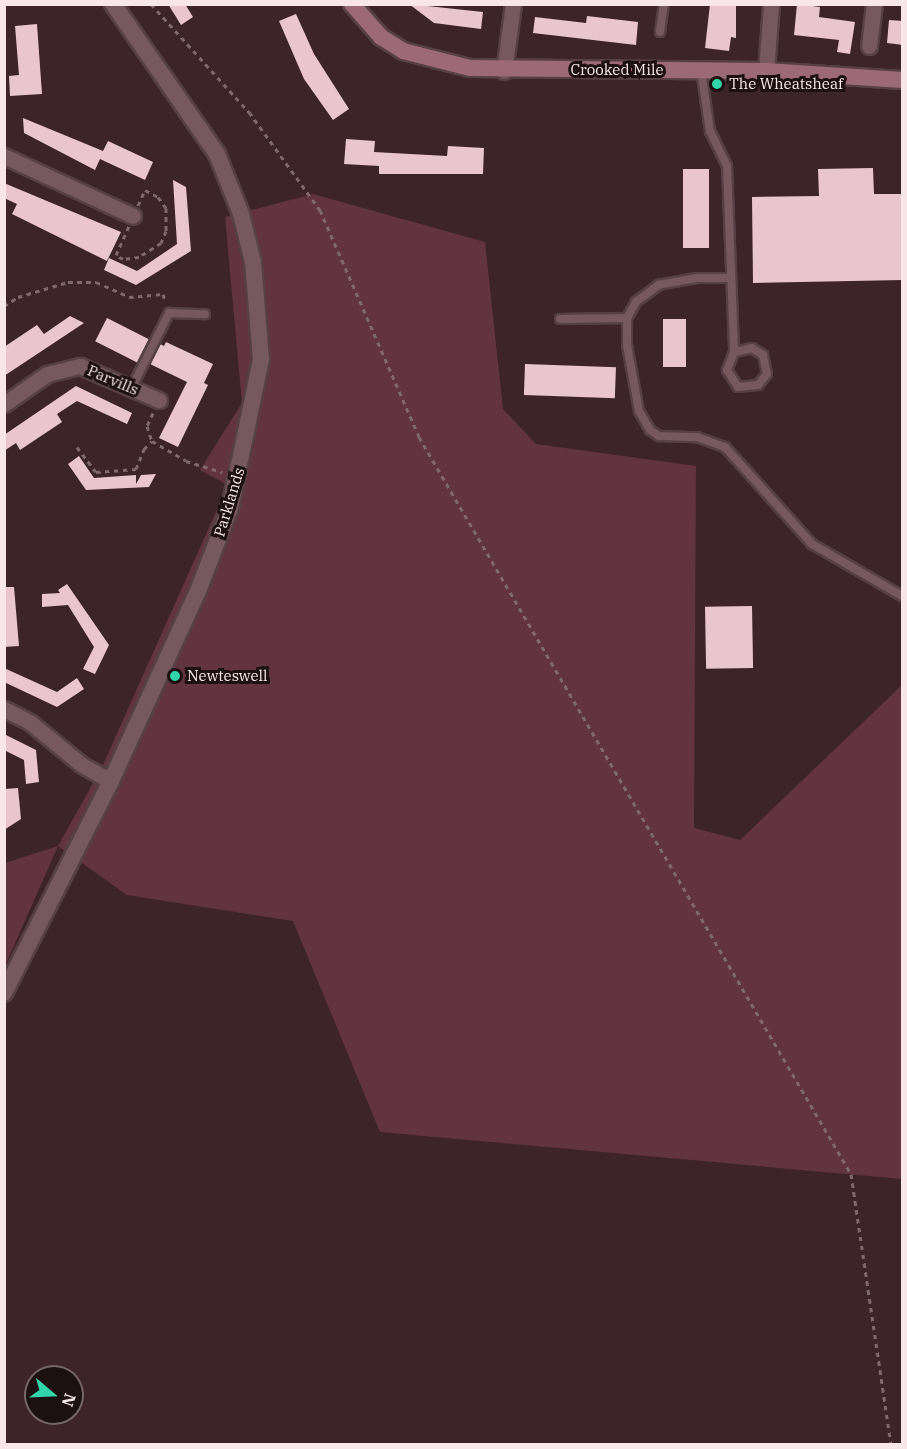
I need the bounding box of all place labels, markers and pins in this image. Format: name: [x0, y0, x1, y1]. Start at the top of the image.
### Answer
place label: The Wheatsheaf: [729, 75, 843, 93]
marker: The Wheatsheaf: [710, 77, 724, 91]
place label: Newteswell: [187, 667, 267, 685]
marker: Newteswell: [168, 669, 182, 683]

